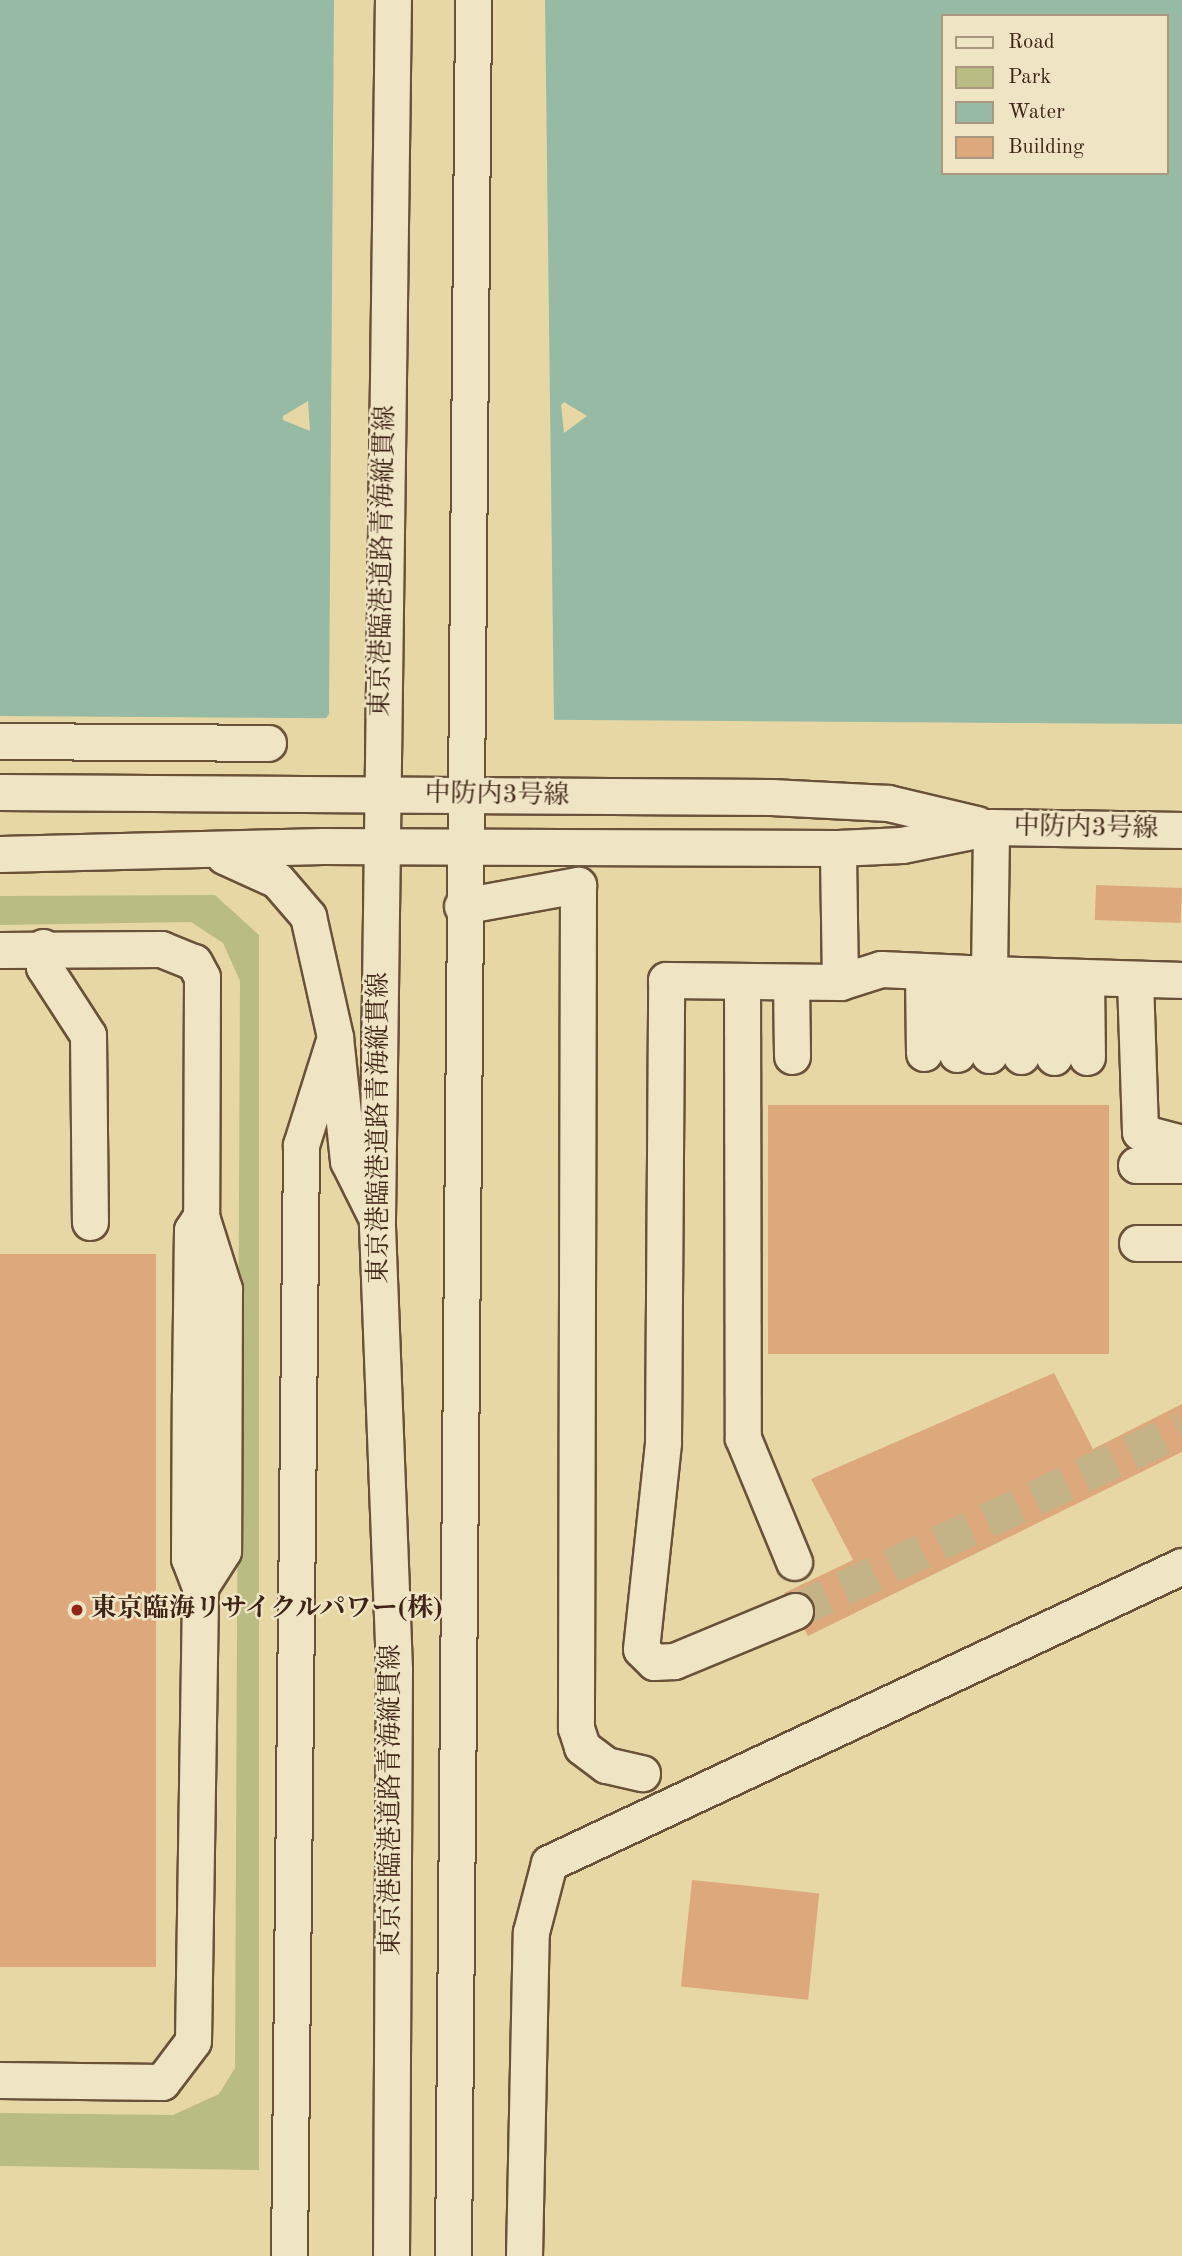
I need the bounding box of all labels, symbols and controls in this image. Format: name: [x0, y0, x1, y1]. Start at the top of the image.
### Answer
legend: [940, 14, 1168, 175]
text: Road: [1008, 32, 1055, 53]
text: Park: [1008, 67, 1051, 88]
text: Water: [1008, 102, 1065, 123]
text: Building: [1008, 137, 1084, 158]
street label: 東京港臨港道路青海縦貫線: [366, 405, 402, 717]
street label: 中防内3号線: [424, 779, 570, 813]
street label: 中防内3号線: [1013, 812, 1159, 846]
street label: 東京港臨港道路青海縦貫線: [364, 972, 396, 1284]
place label: 東京臨海リサイクルパワー(株): [91, 1594, 448, 1626]
marker: 東京臨海リサイクルパワー(株): [69, 1602, 85, 1618]
street label: 東京港臨港道路青海縦貫線: [376, 1644, 408, 1956]

